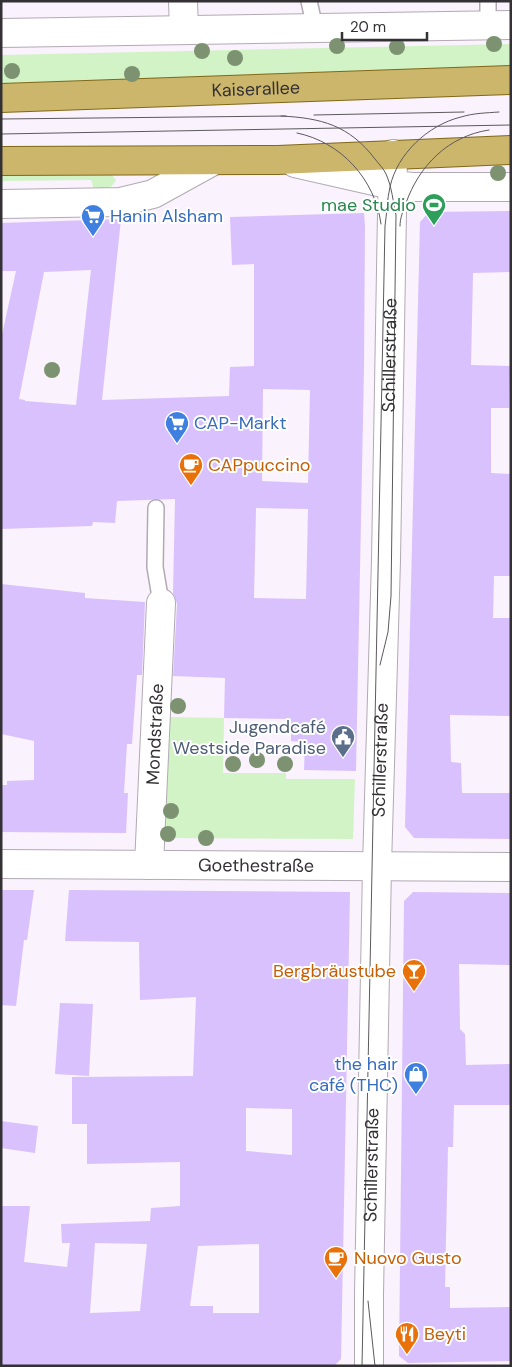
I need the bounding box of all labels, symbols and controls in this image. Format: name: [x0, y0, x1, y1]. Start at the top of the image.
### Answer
scale bar: [342, 10, 427, 42]
text: 20 m: [350, 17, 386, 37]
street label: Kaiserallee: [211, 75, 300, 103]
sports icon: mae Studio: [421, 192, 447, 226]
place label: mae Studio: [321, 193, 416, 217]
supermarket icon: Hanin Alsham: [80, 203, 106, 237]
place label: Hanin Alsham: [110, 204, 223, 228]
street label: Schillerstraße: [377, 298, 403, 413]
supermarket icon: CAP-Markt: [164, 410, 190, 444]
place label: CAP-Markt: [194, 411, 286, 435]
cafe icon: CAPpuccino: [178, 452, 204, 486]
place label: CAPpuccino: [208, 453, 311, 477]
street label: Mondstraße: [141, 683, 169, 785]
street label: Schillerstraße: [366, 703, 394, 818]
place label: Jugendcafé Westside Paradise: [173, 715, 326, 760]
public building icon: Jugendcafé Westside Paradise: [330, 724, 356, 758]
street label: Goethestraße: [198, 853, 314, 878]
bar icon: Bergbräustube: [401, 958, 427, 992]
place label: Bergbräustube: [273, 959, 396, 983]
place label: the hair café (THC): [309, 1052, 398, 1097]
shop icon: the hair café (THC): [403, 1061, 429, 1095]
street label: Schillerstraße: [358, 1108, 384, 1222]
cafe icon: Nuovo Gusto: [323, 1245, 349, 1279]
place label: Nuovo Gusto: [354, 1246, 462, 1270]
restaurant icon: Beyti: [394, 1321, 420, 1355]
place label: Beyti: [424, 1322, 466, 1346]

